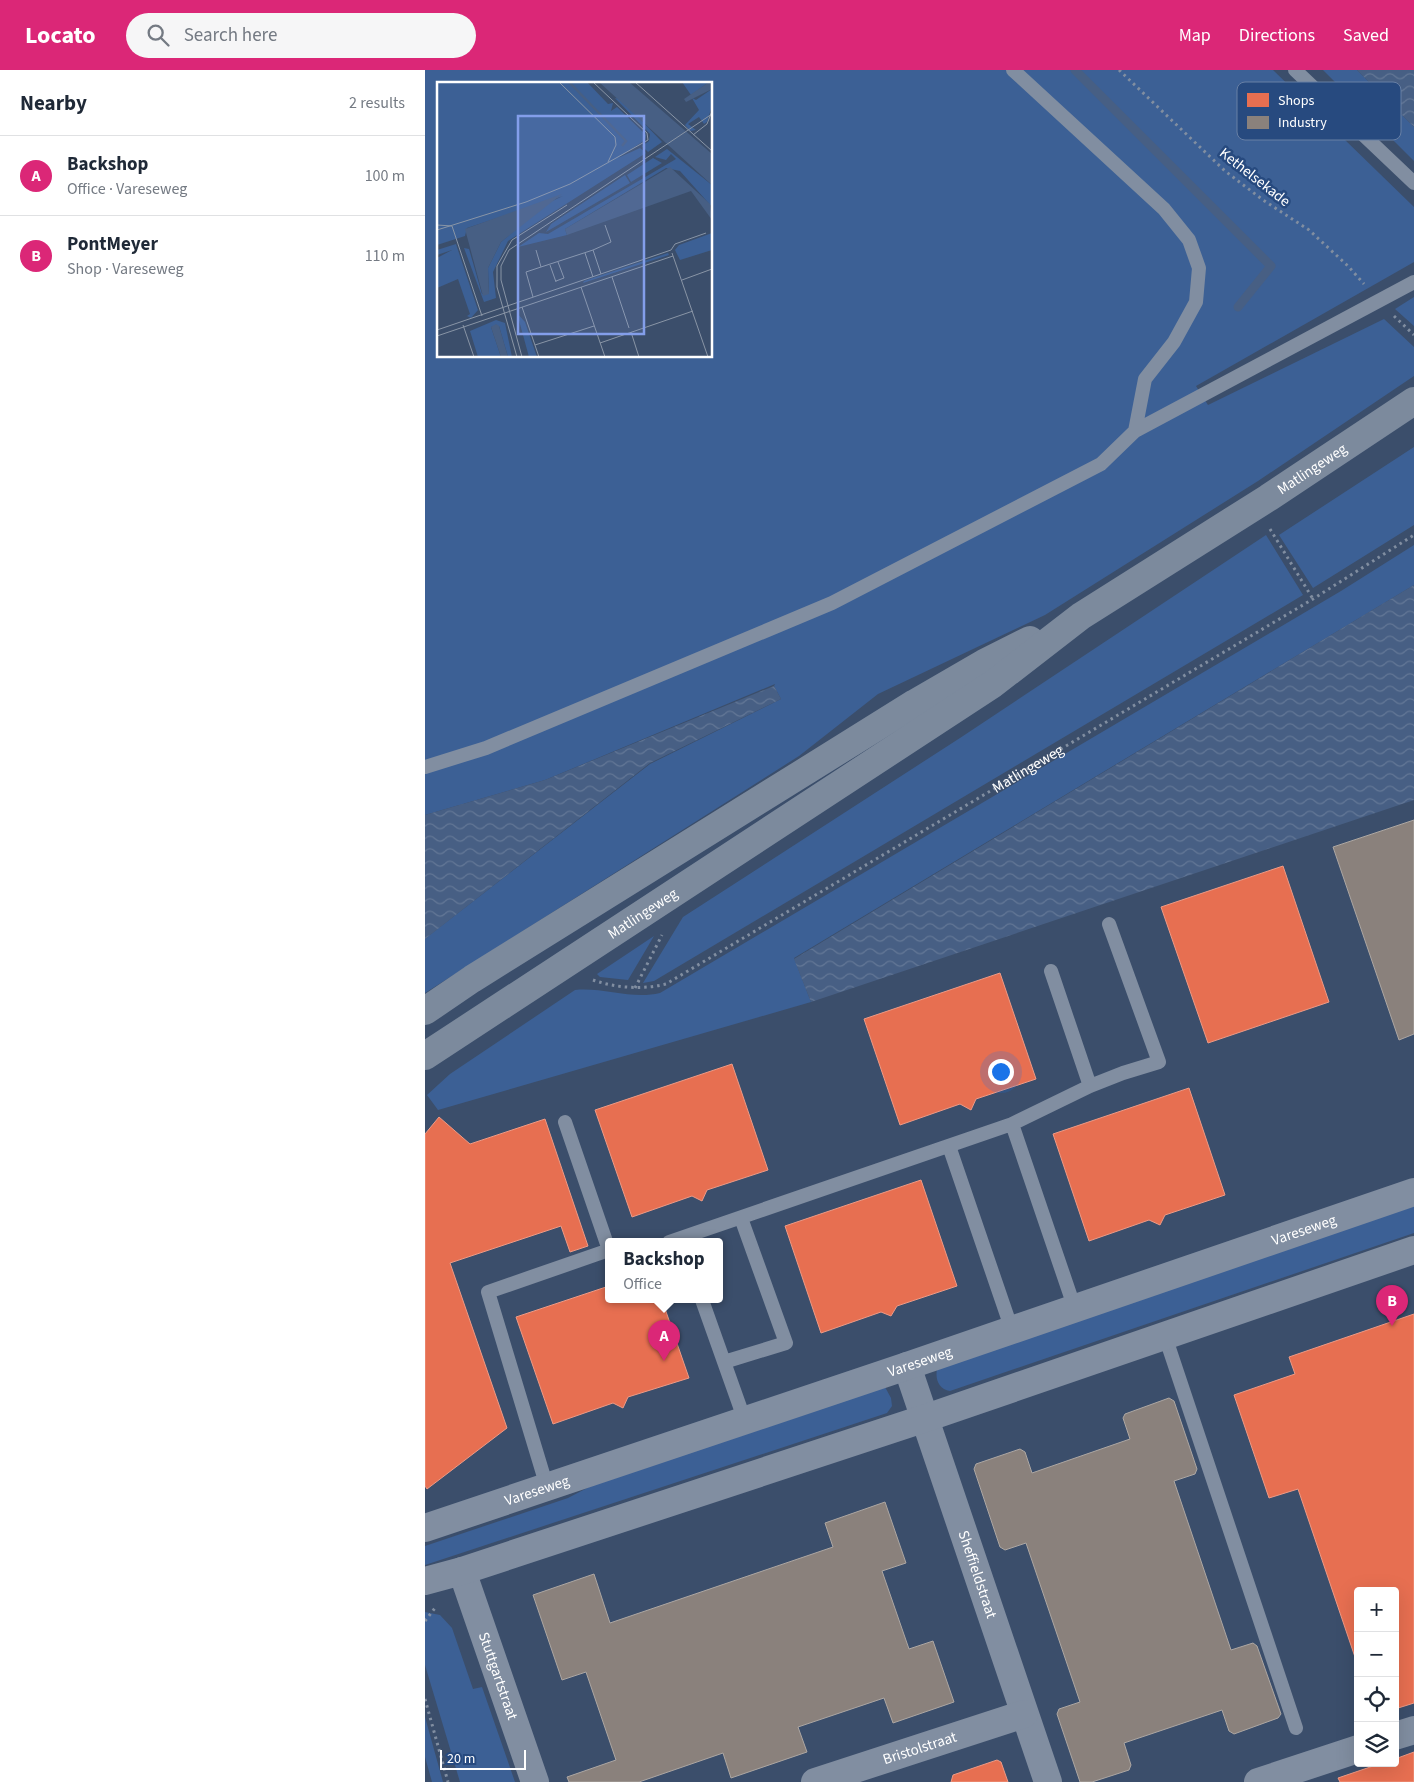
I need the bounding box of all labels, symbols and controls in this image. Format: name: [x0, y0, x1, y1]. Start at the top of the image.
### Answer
search box: [126, 13, 476, 58]
text: Locato: [25, 18, 96, 53]
icon: search: [144, 21, 172, 49]
text: Search here: [184, 22, 277, 49]
text: Map: [1179, 23, 1211, 48]
text: Directions: [1239, 23, 1315, 48]
text: Saved: [1343, 23, 1389, 48]
inset map: [437, 82, 713, 358]
legend: [1237, 82, 1401, 140]
text: Nearby: [20, 88, 87, 118]
text: Shops: [1278, 91, 1314, 111]
text: 2 results: [349, 92, 405, 114]
text: Industry: [1278, 113, 1327, 133]
street label: Kethelsekade: [1215, 143, 1295, 212]
text: Backshop: [67, 151, 149, 178]
text: A: [31, 165, 41, 187]
text: 100 m: [365, 165, 405, 187]
text: Office · Vareseweg: [67, 178, 187, 200]
text: PontMeyer: [67, 231, 158, 258]
text: B: [31, 245, 41, 267]
text: 110 m: [365, 245, 405, 267]
text: Shop · Vareseweg: [67, 258, 183, 280]
street label: Matlingeweg: [1273, 438, 1351, 500]
street label: Matlingeweg: [988, 740, 1068, 799]
street label: Matlingeweg: [604, 883, 682, 945]
your location: [988, 1059, 1014, 1085]
street label: Vareseweg: [1269, 1209, 1339, 1251]
popup: [605, 1238, 723, 1303]
text: Backshop: [623, 1246, 705, 1273]
text: Office: [623, 1273, 662, 1295]
pin: B: [1376, 1285, 1408, 1326]
pin: A: [648, 1320, 680, 1361]
street label: Vareseweg: [885, 1341, 955, 1383]
street label: Vareseweg: [502, 1470, 572, 1511]
street label: Sheffieldstraat: [953, 1528, 1002, 1621]
map controls: [1354, 1587, 1399, 1767]
button: +: [1354, 1587, 1399, 1632]
street label: Stuttgartstraat: [473, 1629, 523, 1723]
button: −: [1354, 1632, 1399, 1677]
button: locate: [1354, 1677, 1399, 1722]
button: layers: [1354, 1722, 1399, 1767]
street label: Bristolstraat: [880, 1727, 959, 1770]
scale bar: [440, 1747, 526, 1770]
text: 20 m: [447, 1749, 475, 1769]

